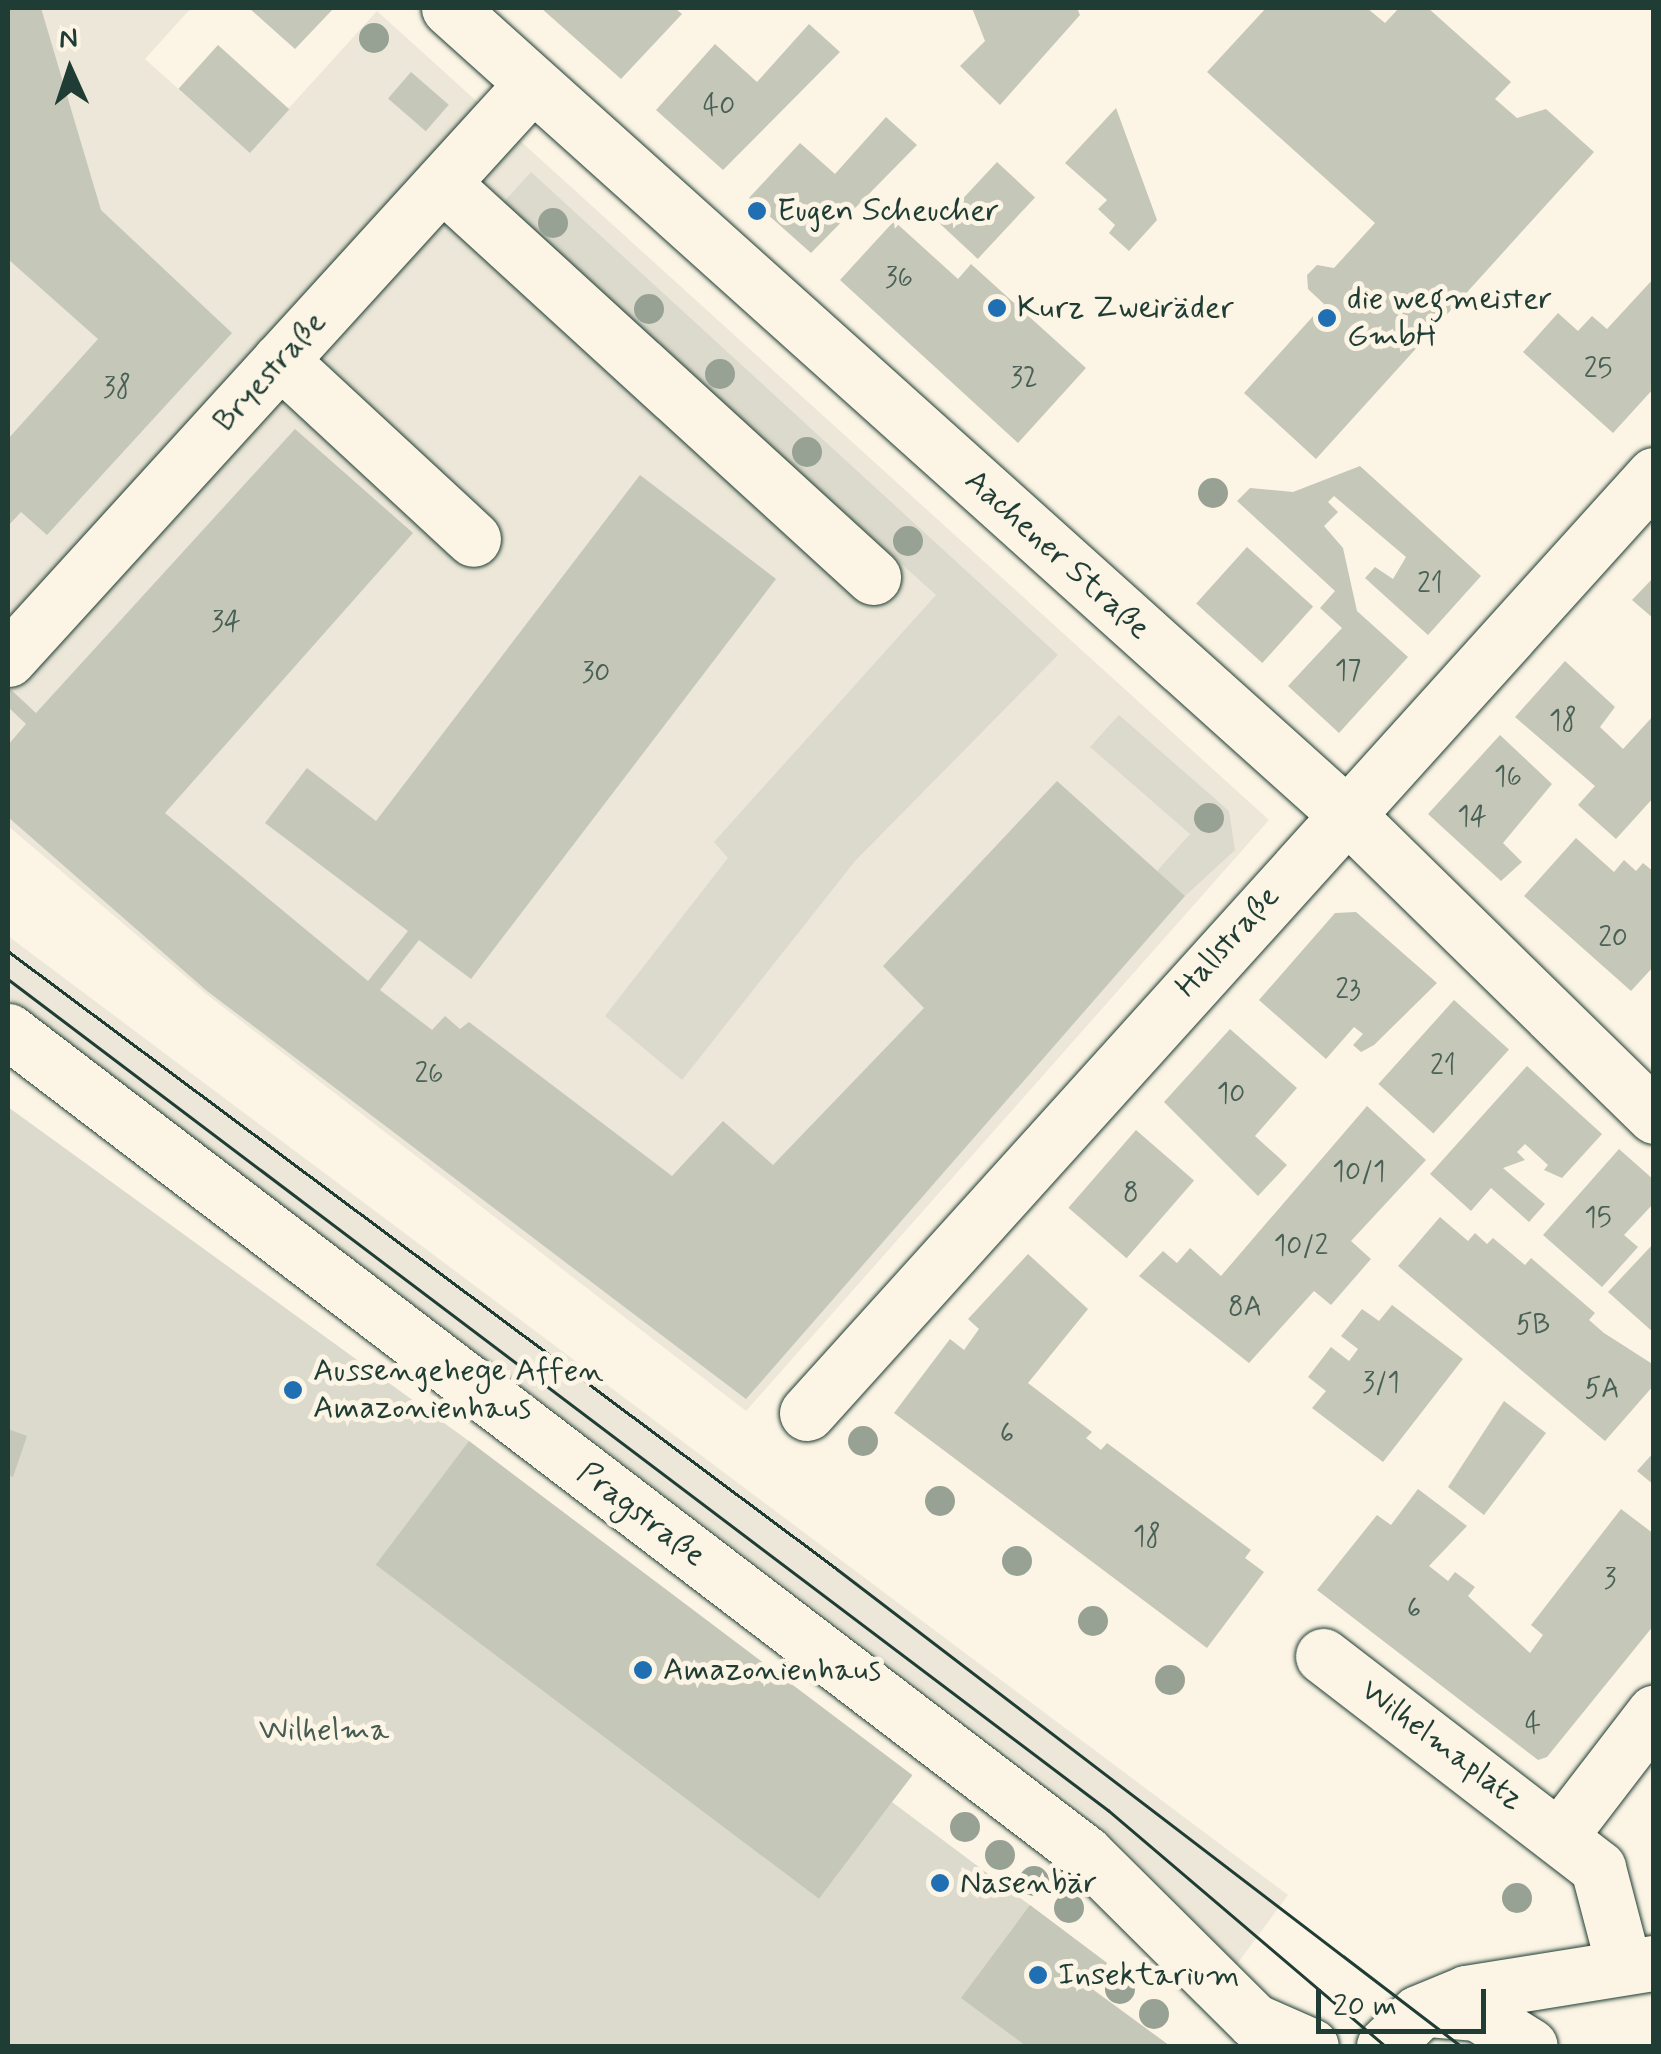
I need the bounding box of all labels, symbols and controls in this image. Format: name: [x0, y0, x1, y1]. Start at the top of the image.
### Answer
north arrow: [20, 20, 120, 120]
text: N: [58, 21, 79, 59]
house number: 40: [703, 90, 735, 124]
place label: Eugen Scheucher: [777, 192, 999, 230]
marker: Eugen Scheucher: [746, 200, 768, 222]
house number: 36: [885, 262, 913, 296]
place label: die wegmeister GmbH: [1347, 281, 1553, 356]
place label: Kurz Zweiräder: [1017, 289, 1234, 327]
marker: Kurz Zweiräder: [986, 297, 1008, 319]
street label: Bryestraße: [206, 304, 334, 440]
marker: die wegmeister GmbH: [1316, 307, 1338, 329]
house number: 25: [1584, 353, 1612, 387]
house number: 32: [1010, 362, 1038, 396]
house number: 38: [103, 372, 131, 406]
street label: Aachener Straße: [958, 464, 1156, 646]
house number: 21: [1417, 568, 1443, 602]
house number: 34: [211, 606, 241, 640]
house number: 17: [1335, 655, 1361, 689]
house number: 30: [582, 657, 610, 691]
house number: 18: [1549, 705, 1577, 739]
house number: 16: [1494, 761, 1522, 795]
house number: 14: [1457, 801, 1487, 835]
street label: Hallstraße: [1168, 878, 1288, 1006]
house number: 20: [1598, 922, 1628, 956]
house number: 23: [1335, 974, 1361, 1008]
house number: 21: [1430, 1050, 1456, 1084]
house number: 26: [414, 1058, 444, 1092]
house number: 10: [1217, 1078, 1245, 1112]
house number: 10/1: [1332, 1156, 1386, 1190]
house number: 8: [1123, 1177, 1139, 1211]
house number: 15: [1584, 1202, 1612, 1236]
house number: 10/2: [1274, 1230, 1328, 1264]
house number: 8A: [1228, 1291, 1262, 1325]
house number: 5B: [1516, 1309, 1550, 1343]
place label: Aussengehege Affen Amazonienhaus: [313, 1353, 603, 1428]
house number: 3/1: [1362, 1367, 1400, 1401]
house number: 5A: [1584, 1373, 1620, 1407]
marker: Aussengehege Affen Amazonienhaus: [282, 1379, 304, 1401]
house number: 6: [1000, 1418, 1014, 1452]
street label: Pragstraße: [569, 1454, 713, 1576]
house number: 18: [1133, 1521, 1161, 1555]
house number: 3: [1604, 1563, 1616, 1597]
house number: 6: [1407, 1593, 1421, 1627]
place label: Amazonienhaus: [663, 1651, 881, 1689]
marker: Amazonienhaus: [632, 1659, 654, 1681]
street label: Wilhelmaplatz: [1353, 1671, 1531, 1819]
house number: 4: [1525, 1708, 1541, 1742]
park label: Wilhelma: [259, 1711, 389, 1749]
place label: Nasenbär: [960, 1864, 1097, 1902]
marker: Nasenbär: [929, 1872, 951, 1894]
place label: Insektarium: [1058, 1956, 1240, 1994]
marker: Insektarium: [1027, 1964, 1049, 1986]
scale bar: [1321, 1969, 1491, 2031]
text: 20 m: [1333, 1987, 1397, 2026]

